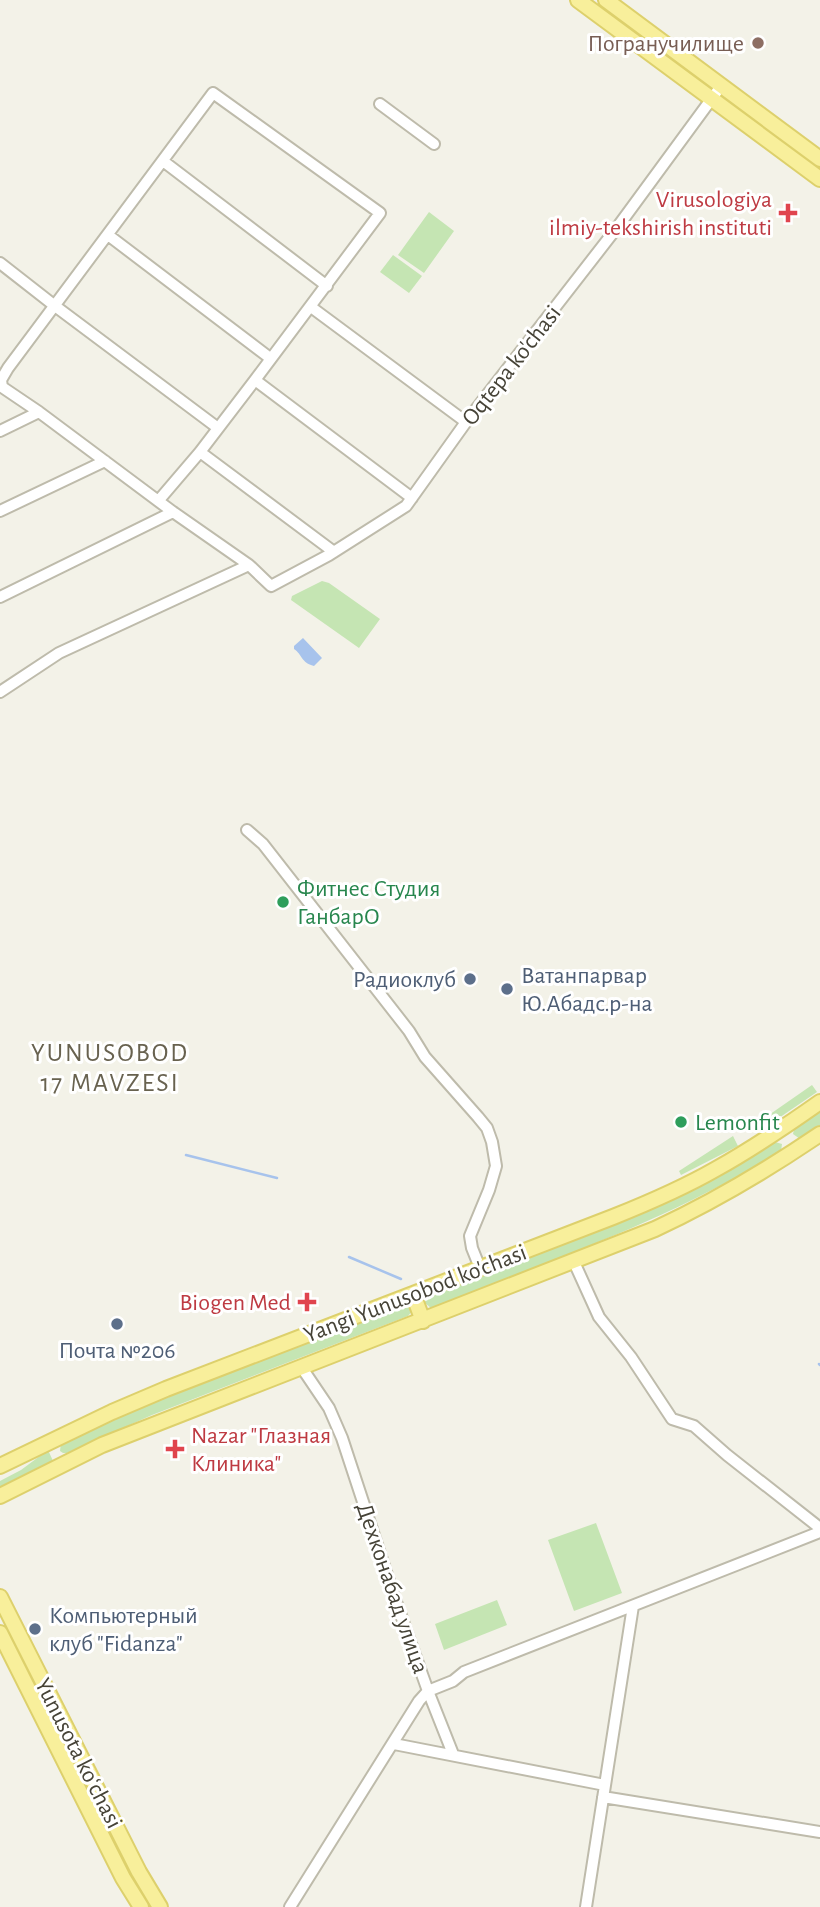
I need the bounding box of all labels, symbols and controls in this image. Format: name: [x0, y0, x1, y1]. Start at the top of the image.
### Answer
place label: Погранучилище: [588, 32, 744, 56]
marker: Погранучилище: [750, 35, 766, 51]
place label: Virusologiya ilmiy-tekshirish instituti: [549, 188, 772, 240]
marker: Virusologiya ilmiy-tekshirish instituti: [778, 203, 798, 223]
street label: Oqtepa ko'chasi: [458, 301, 566, 430]
place label: Фитнес Студия ГанбарО: [297, 877, 440, 929]
marker: Фитнес Студия ГанбарО: [275, 894, 291, 910]
place label: Ватанпарвар Ю.Абадс.р-на: [521, 964, 652, 1016]
place label: Радиоклуб: [353, 968, 456, 992]
marker: Радиоклуб: [462, 971, 478, 987]
marker: Ватанпарвар Ю.Абадс.р-на: [499, 981, 515, 997]
district label: YUNUSOBOD 17 MAVZESI: [31, 1040, 189, 1096]
place label: Lemonfit: [695, 1111, 780, 1135]
marker: Lemonfit: [673, 1114, 689, 1130]
street label: Yangi Yunusobod ko'chasi: [301, 1240, 530, 1347]
place label: Biogen Med: [179, 1291, 291, 1315]
marker: Biogen Med: [297, 1292, 317, 1312]
marker: Почта №206: [109, 1316, 125, 1332]
place label: Почта №206: [58, 1339, 176, 1363]
place label: Nazar "Глазная Клиника": [191, 1424, 331, 1476]
marker: Nazar "Глазная Клиника": [165, 1439, 185, 1459]
street label: Дехконабад улица: [352, 1500, 433, 1677]
place label: Компьютерный клуб "Fidanza": [49, 1604, 198, 1656]
marker: Компьютерный клуб "Fidanza": [27, 1621, 43, 1637]
street label: Yunusota koʻchasi: [30, 1675, 126, 1832]

